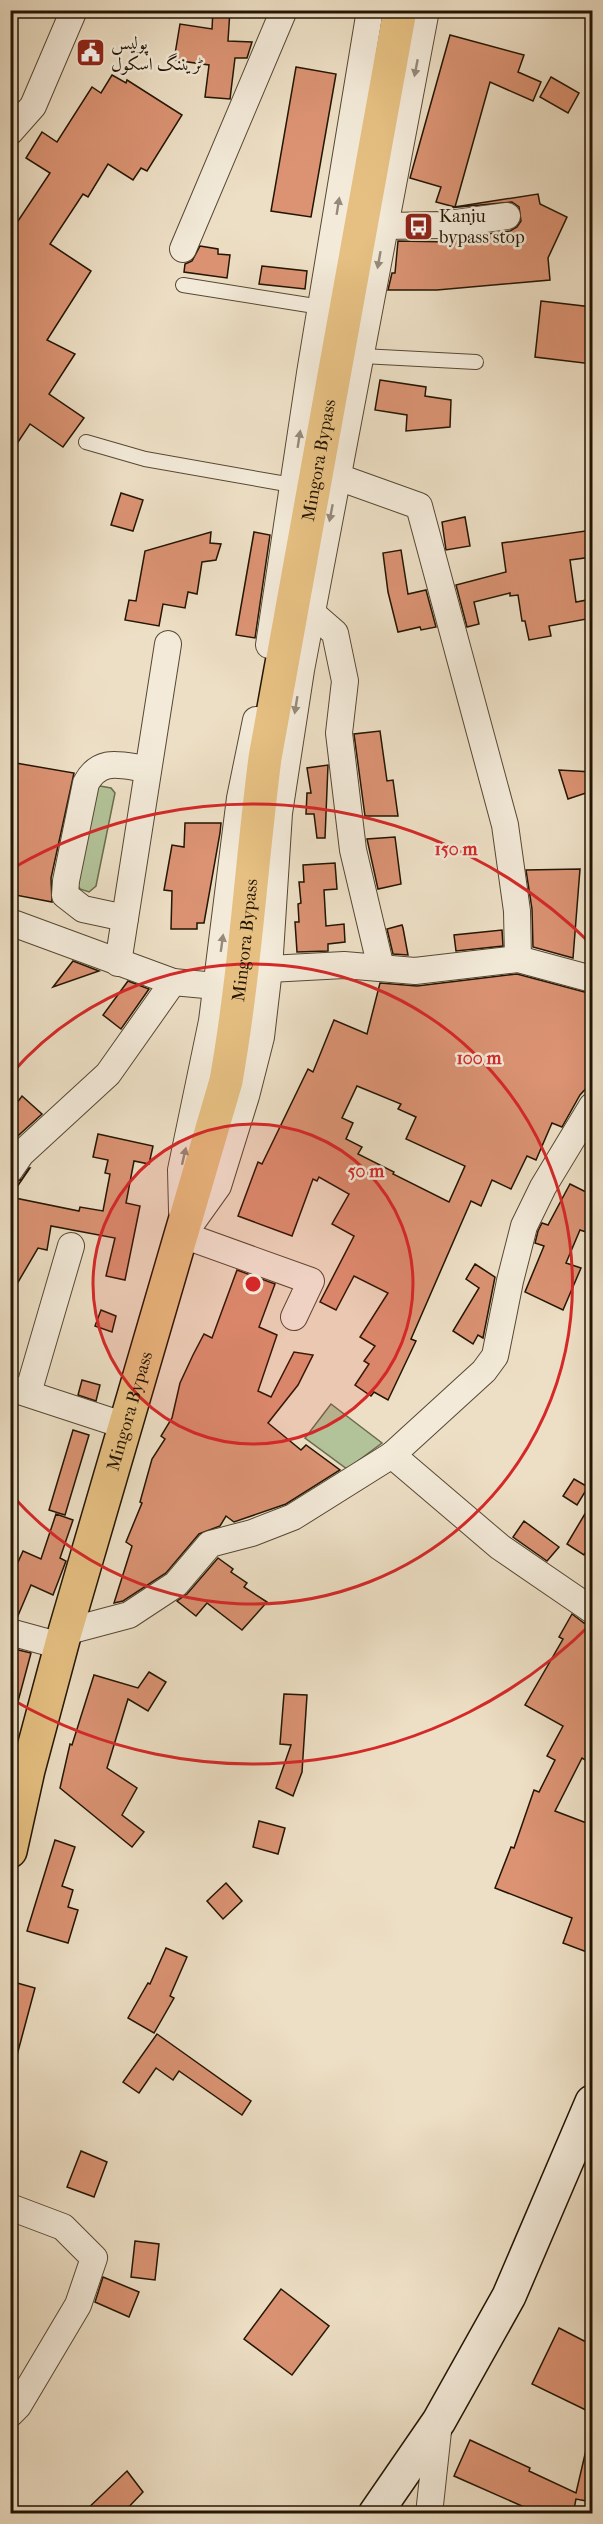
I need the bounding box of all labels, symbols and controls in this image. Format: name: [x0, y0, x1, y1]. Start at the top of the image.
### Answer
place label: پولیس ٹریننگ اسکول: [111, 33, 204, 75]
public building icon: پولیس ٹریننگ اسکول: [74, 37, 106, 69]
one-way arrow: [411, 59, 420, 78]
one-way arrow: [334, 196, 343, 215]
place label: Kanju bypass stop: [438, 206, 525, 248]
bus stop icon: Kanju bypass stop: [402, 210, 434, 242]
one-way arrow: [374, 250, 383, 269]
street label: Mingora Bypass: [297, 397, 340, 523]
one-way arrow: [295, 430, 304, 449]
one-way arrow: [326, 504, 335, 523]
one-way arrow: [291, 695, 300, 714]
text: 150 m: [435, 839, 478, 860]
street label: Mingora Bypass: [228, 877, 262, 1003]
one-way arrow: [218, 934, 227, 953]
text: 100 m: [456, 1048, 503, 1069]
one-way arrow: [180, 1147, 190, 1165]
text: 50 m: [348, 1161, 385, 1182]
centre of rings: [243, 1274, 263, 1294]
street label: Mingora Bypass: [102, 1349, 157, 1473]

